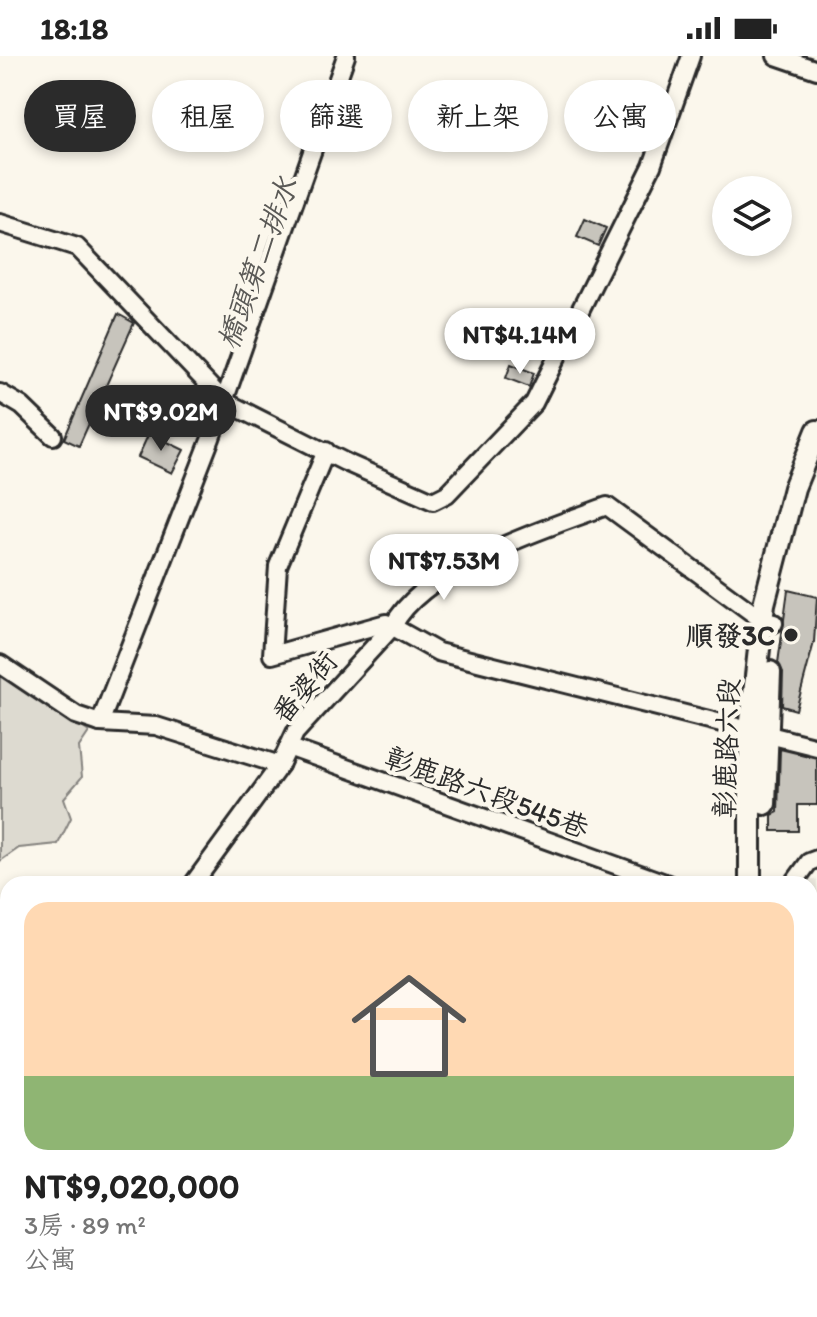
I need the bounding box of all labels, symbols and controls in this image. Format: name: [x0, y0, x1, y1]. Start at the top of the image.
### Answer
text: 18:18: [40, 10, 108, 47]
chip: 買屋: [24, 80, 136, 152]
chip: 租屋: [152, 80, 264, 152]
chip: 篩選: [280, 80, 392, 152]
chip: 新上架: [408, 80, 548, 152]
chip: 公寓: [564, 80, 676, 152]
water label: 橋頭第二排水: [209, 171, 306, 354]
map controls: [712, 176, 792, 256]
button: layers: [712, 176, 792, 256]
pin: NT$4.14M: [437, 308, 603, 376]
text: NT$4.14M: [462, 318, 578, 350]
pin: NT$9.02M: [78, 385, 244, 453]
text: NT$9.02M: [103, 395, 219, 427]
pin: NT$7.53M: [361, 534, 527, 602]
text: NT$7.53M: [388, 544, 500, 576]
place label: 順發3C: [686, 618, 775, 652]
marker: 順發3C: [782, 626, 800, 644]
street label: 番婆街: [264, 644, 344, 730]
street label: 彰鹿路六段: [707, 677, 745, 819]
street label: 彰鹿路六段545巷: [381, 739, 594, 845]
icon: home: [337, 954, 481, 1098]
text: NT$9,020,000: [24, 1166, 240, 1207]
text: 3房 · 89 m²: [24, 1209, 146, 1241]
text: 公寓: [24, 1243, 76, 1275]

